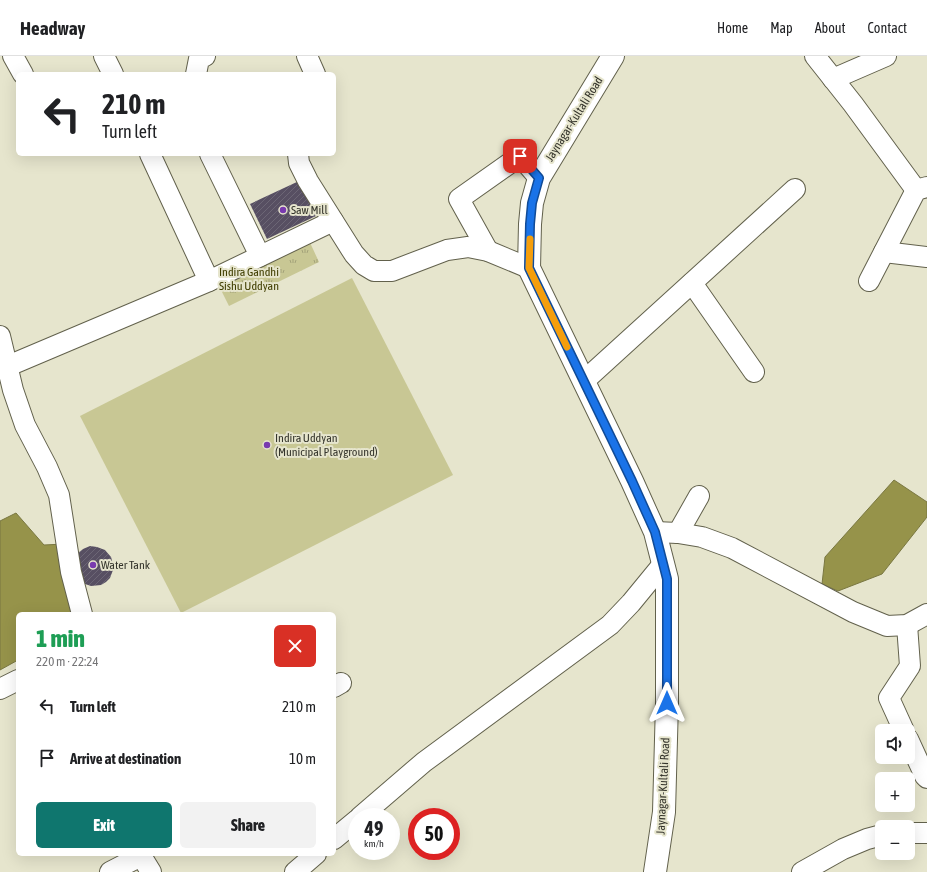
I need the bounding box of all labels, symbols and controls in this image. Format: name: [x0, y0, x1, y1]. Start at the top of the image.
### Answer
text: Headway: [20, 17, 85, 39]
text: Home: [717, 20, 748, 36]
text: Map: [770, 20, 793, 36]
text: About: [815, 20, 846, 36]
text: Contact: [868, 20, 907, 36]
street label: Jaynagar-Kultali Road: [542, 74, 606, 164]
icon: left: [36, 88, 88, 140]
text: 210 m: [102, 88, 165, 120]
text: Turn left: [102, 121, 157, 142]
pin: [503, 139, 537, 173]
icon: arrive: [509, 145, 531, 167]
place label: Saw Mill: [291, 203, 328, 217]
marker: Saw Mill: [278, 205, 288, 215]
park label: Indira Gandhi Sishu Uddyan: [219, 265, 279, 293]
place label: Indira Uddyan (Municipal Playground): [275, 431, 378, 459]
marker: Indira Uddyan (Municipal Playground): [262, 440, 272, 450]
place label: Water Tank: [101, 558, 151, 572]
marker: Water Tank: [88, 560, 98, 570]
text: 1 min: [36, 625, 85, 652]
button: close: [274, 625, 316, 667]
text: 220 m · 22:24: [36, 654, 99, 669]
position arrow: [646, 682, 688, 724]
icon: left: [36, 695, 58, 717]
text: Turn left: [70, 698, 116, 715]
text: 210 m: [282, 698, 316, 715]
map controls: [875, 724, 915, 860]
button: sound: [875, 724, 915, 764]
street label: Jaynagar-Kultali Road: [653, 737, 673, 835]
icon: arrive: [36, 747, 58, 769]
text: Arrive at destination: [70, 750, 181, 767]
text: 10 m: [289, 750, 316, 767]
button: +: [875, 772, 915, 812]
button: Exit: [36, 802, 172, 848]
button: Share: [180, 802, 316, 848]
speed limit sign: 50: [408, 808, 460, 860]
text: 49: [365, 817, 383, 840]
button: −: [875, 820, 915, 860]
text: km/h: [364, 838, 384, 849]

